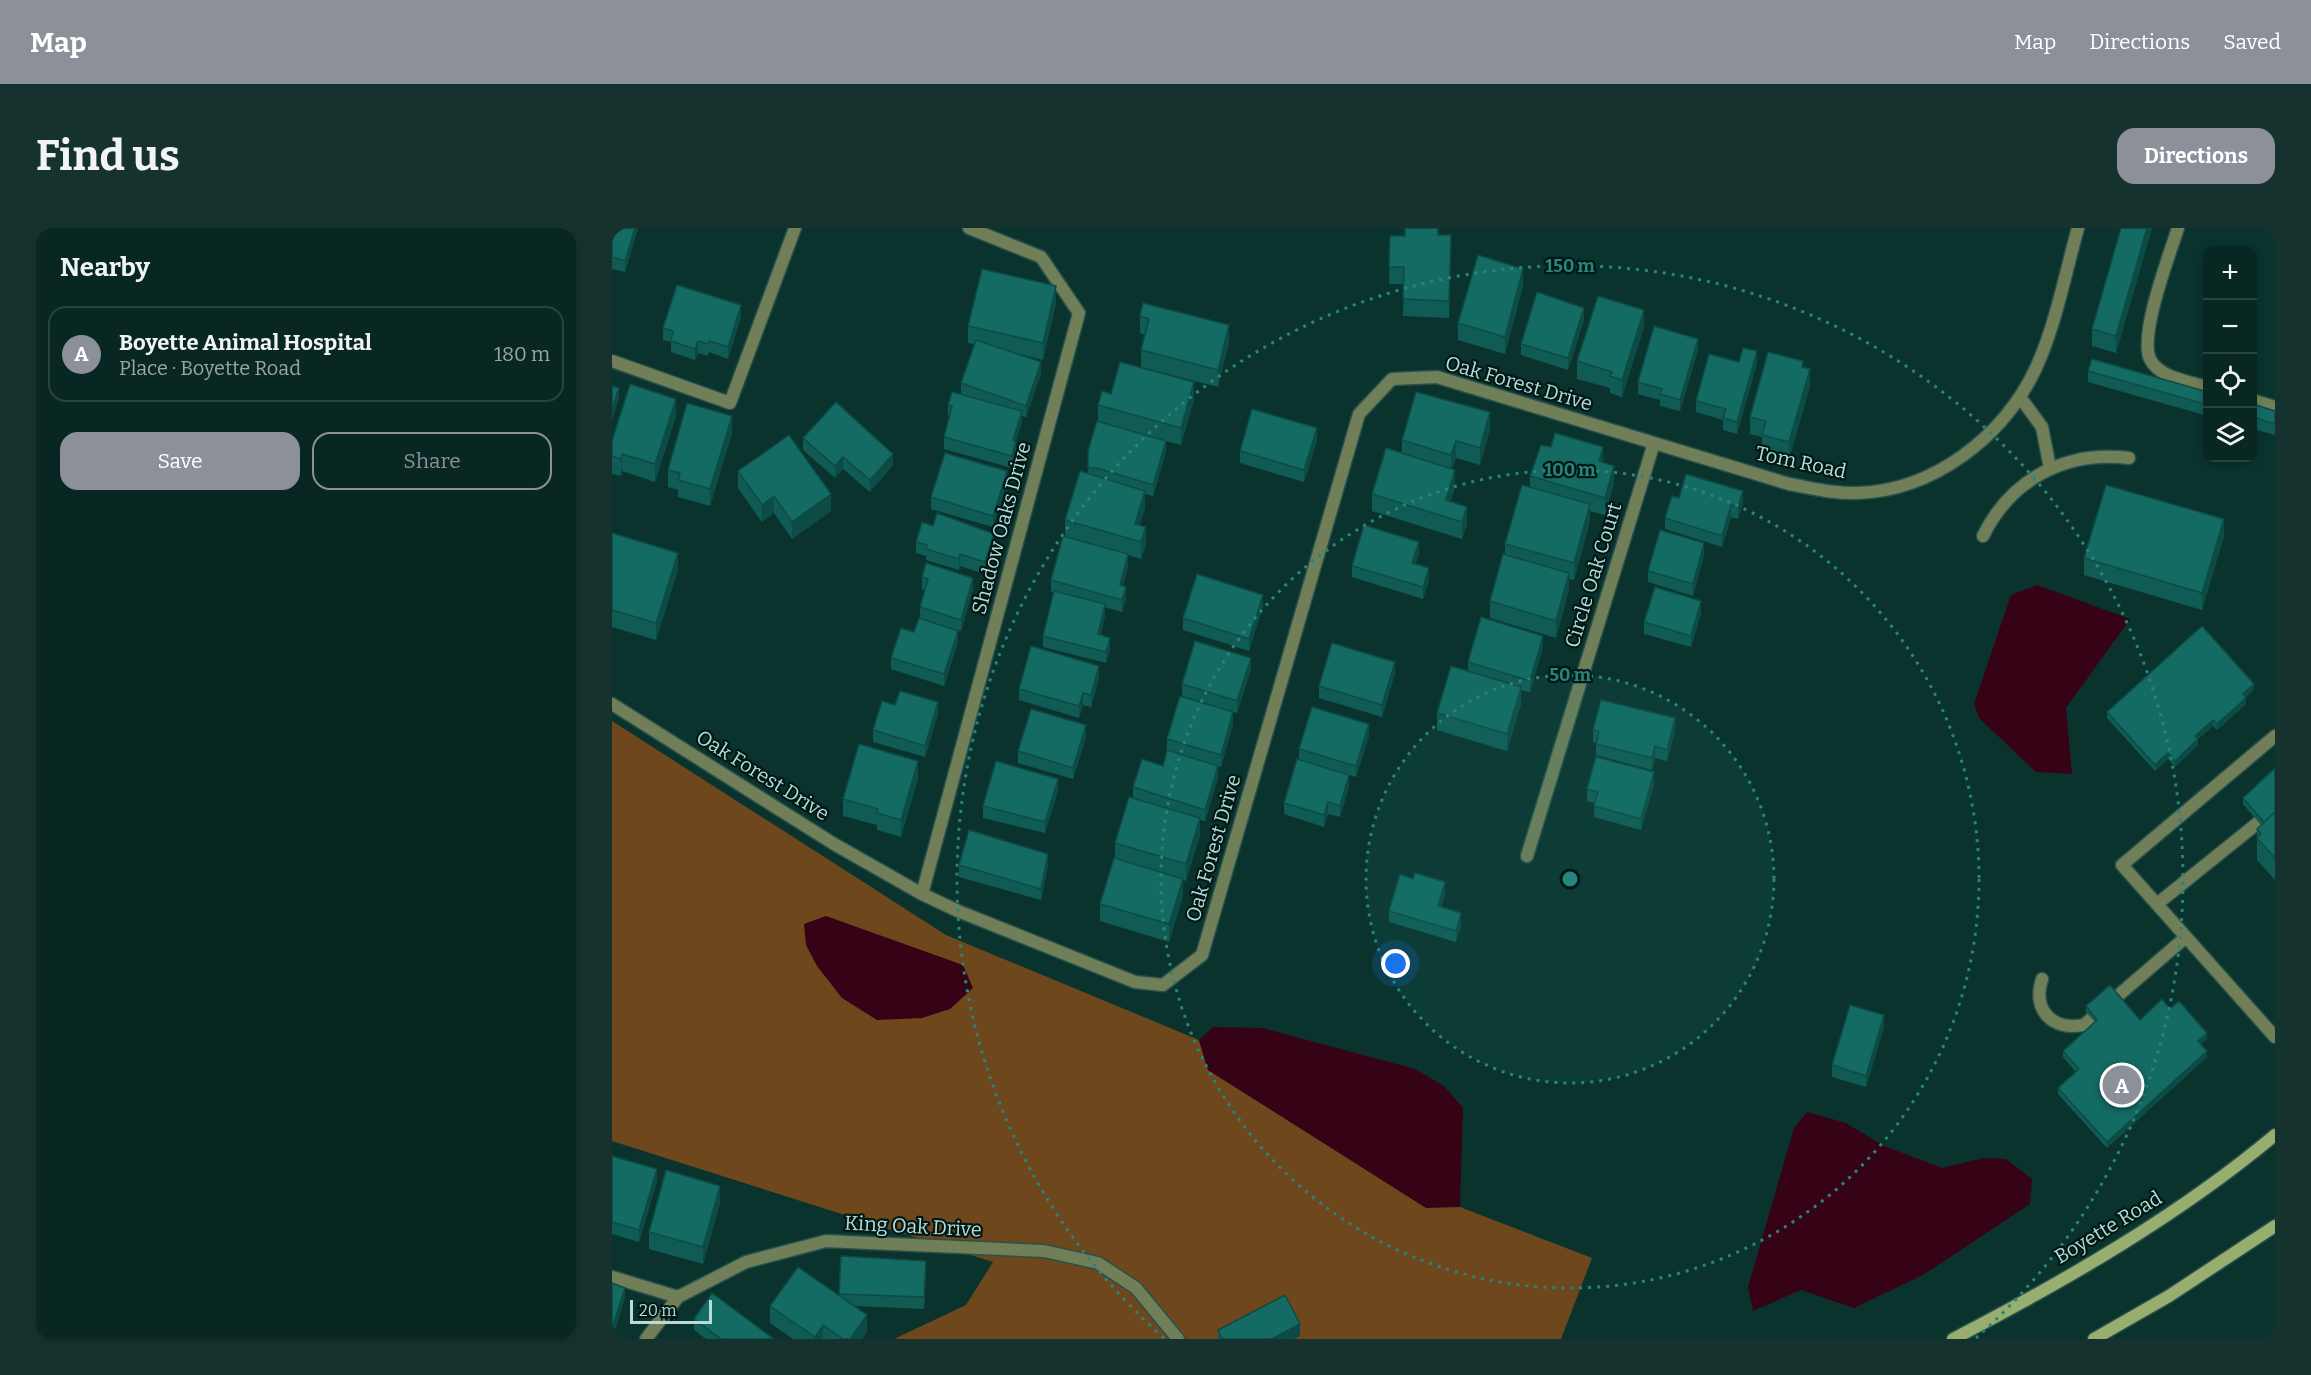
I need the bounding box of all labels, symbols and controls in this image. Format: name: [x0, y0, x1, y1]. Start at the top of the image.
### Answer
text: Map: [30, 26, 87, 59]
text: Map: [2014, 29, 2056, 55]
text: Directions: [2089, 29, 2190, 55]
text: Saved: [2223, 29, 2281, 55]
button: Directions: [2117, 128, 2275, 184]
text: Find us: [36, 131, 180, 181]
map controls: [2203, 246, 2257, 462]
button: +: [2203, 246, 2257, 300]
text: Nearby: [60, 252, 150, 283]
text: 150 m: [1545, 255, 1595, 277]
button: −: [2203, 300, 2257, 354]
text: Boyette Animal Hospital: [119, 329, 372, 356]
text: A: [74, 342, 89, 366]
text: 180 m: [494, 342, 550, 366]
street label: Oak Forest Drive: [1443, 351, 1595, 415]
button: locate: [2203, 354, 2257, 408]
text: Place · Boyette Road: [119, 356, 301, 380]
button: layers: [2203, 408, 2257, 462]
button: Save: [60, 432, 300, 490]
button: Share: [312, 432, 552, 490]
street label: Shadow Oaks Drive: [966, 439, 1036, 617]
street label: Tom Road: [1753, 441, 1849, 483]
text: 100 m: [1544, 459, 1596, 481]
street label: Circle Oak Court: [1560, 500, 1626, 650]
text: 50 m: [1549, 664, 1591, 686]
street label: Oak Forest Drive: [692, 725, 834, 825]
street label: Oak Forest Drive: [1181, 772, 1245, 924]
centre of rings: [1560, 869, 1580, 889]
your location: [1381, 949, 1410, 978]
pin: A: [2102, 1062, 2142, 1108]
street label: Boyette Road: [2050, 1185, 2166, 1268]
street label: King Oak Drive: [844, 1210, 982, 1242]
scale bar: [630, 1297, 712, 1324]
text: 20 m: [639, 1301, 676, 1320]

